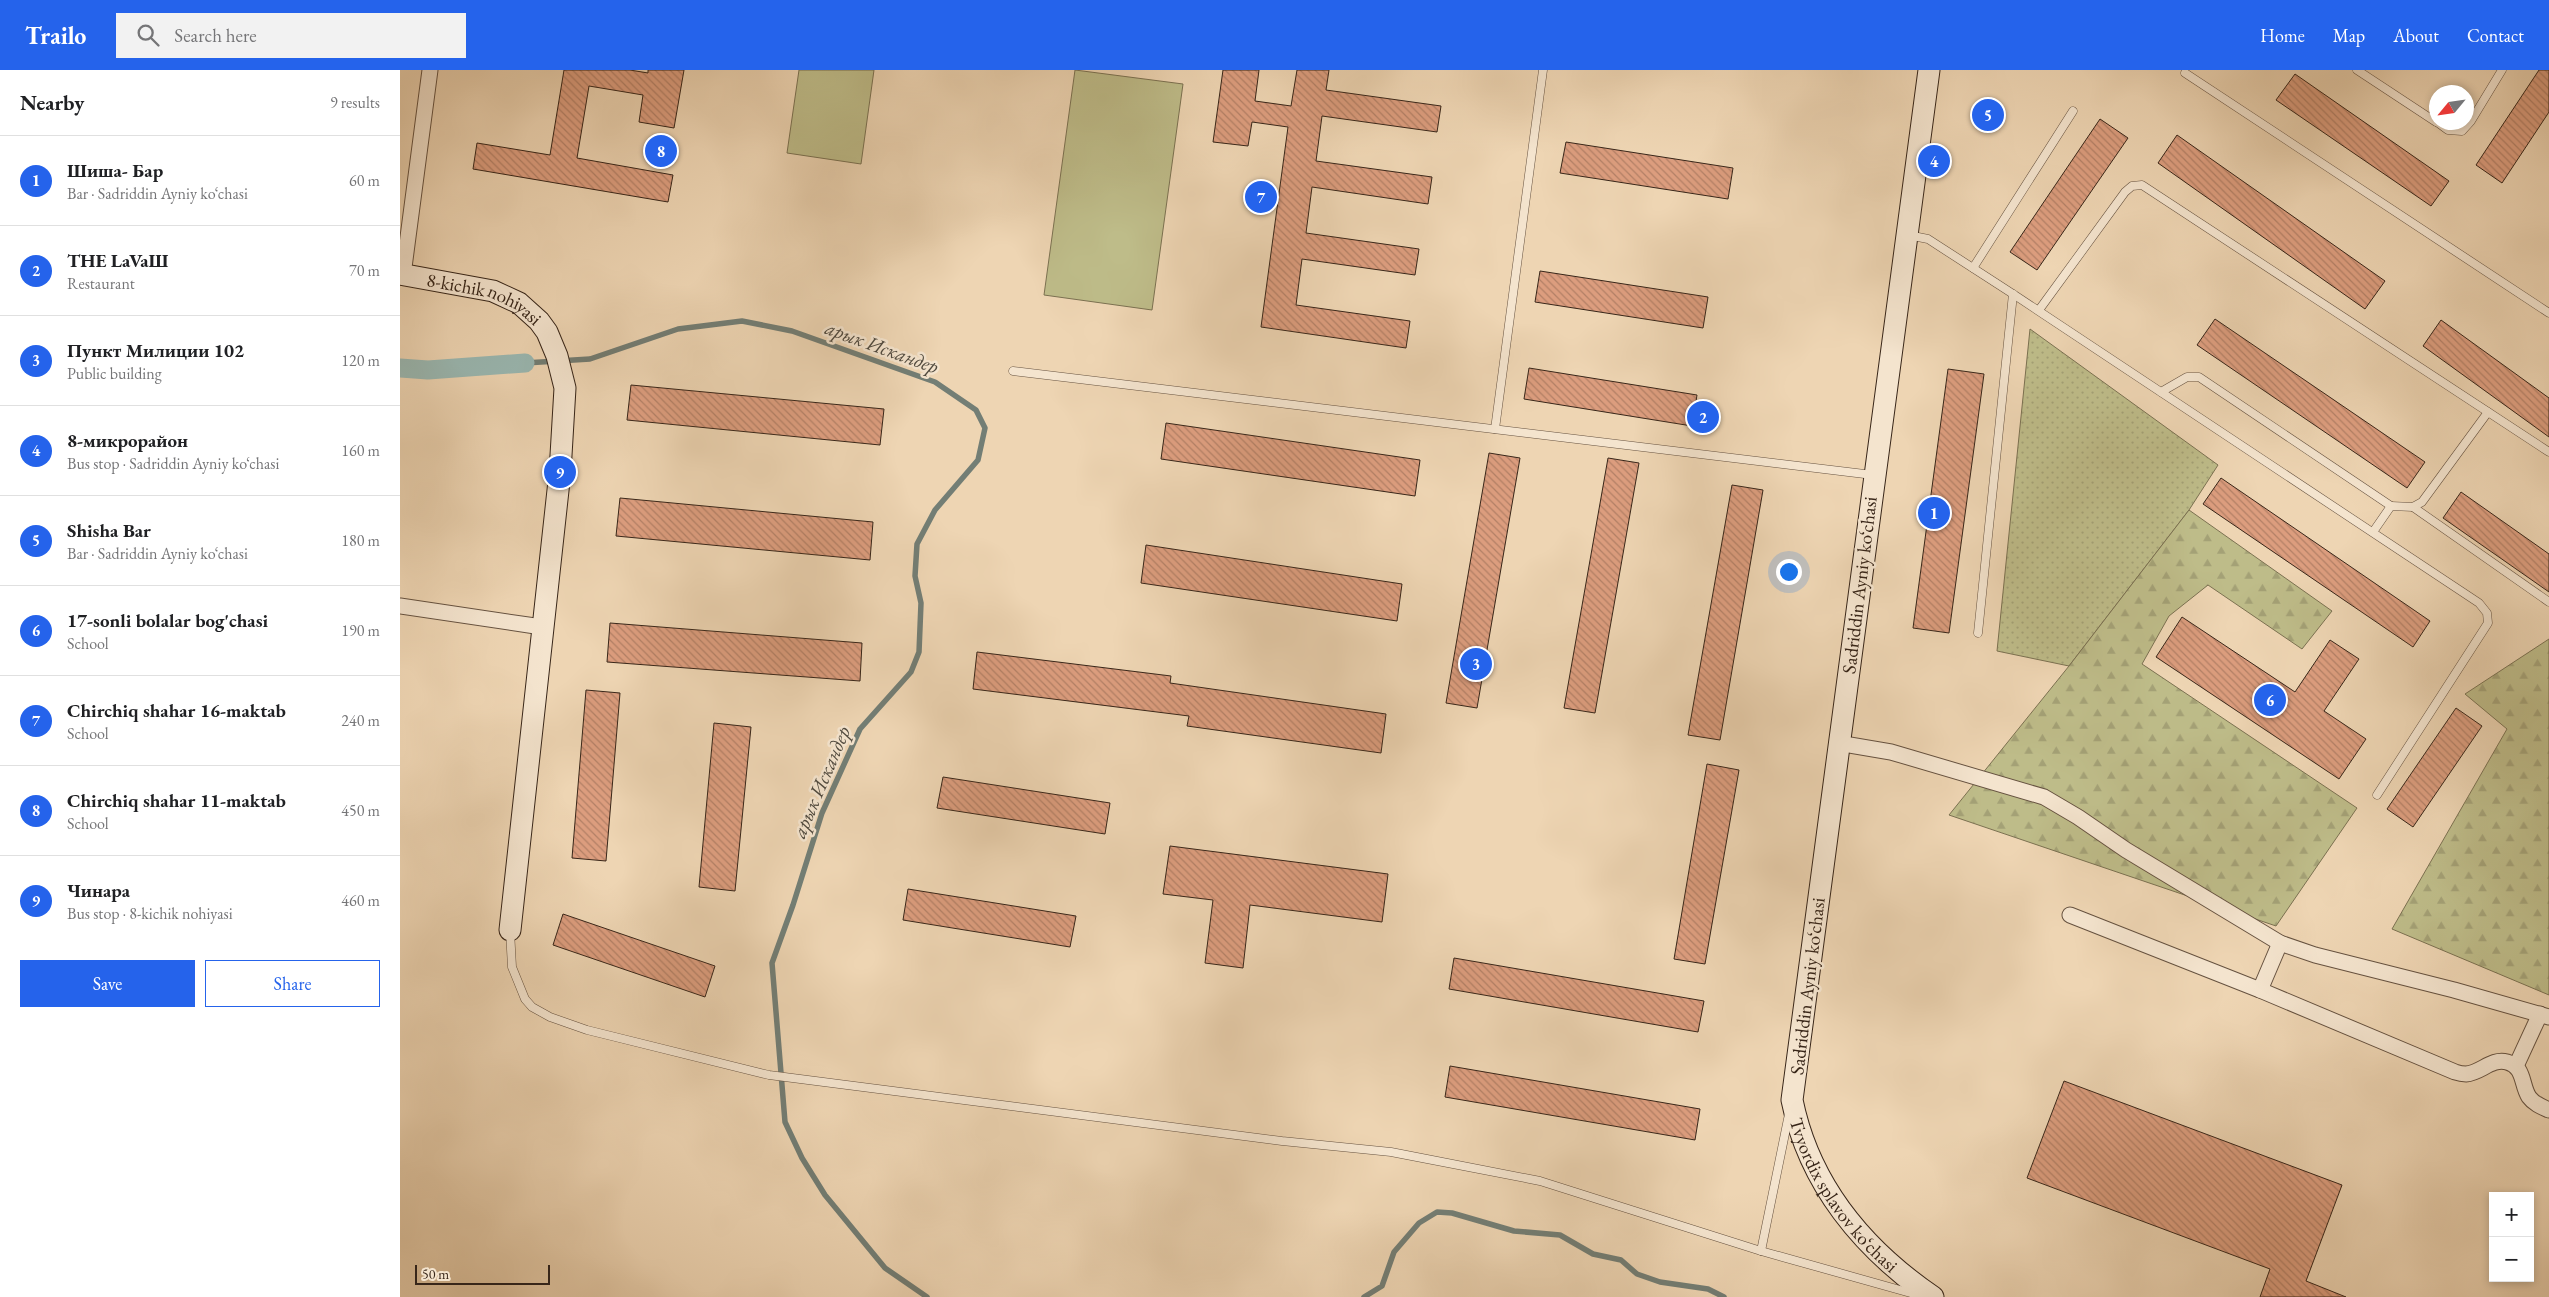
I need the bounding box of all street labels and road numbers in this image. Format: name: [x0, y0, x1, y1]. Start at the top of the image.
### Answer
street label: 8-kichik nohiyasi: [425, 267, 548, 331]
street label: Sadriddin Ayniy ko‘chasi: [1836, 495, 1883, 675]
street label: Sadriddin Ayniy ko‘chasi: [1784, 896, 1831, 1076]
street label: Tvyordix splavov ko‘chasi: [1784, 1115, 1904, 1278]

